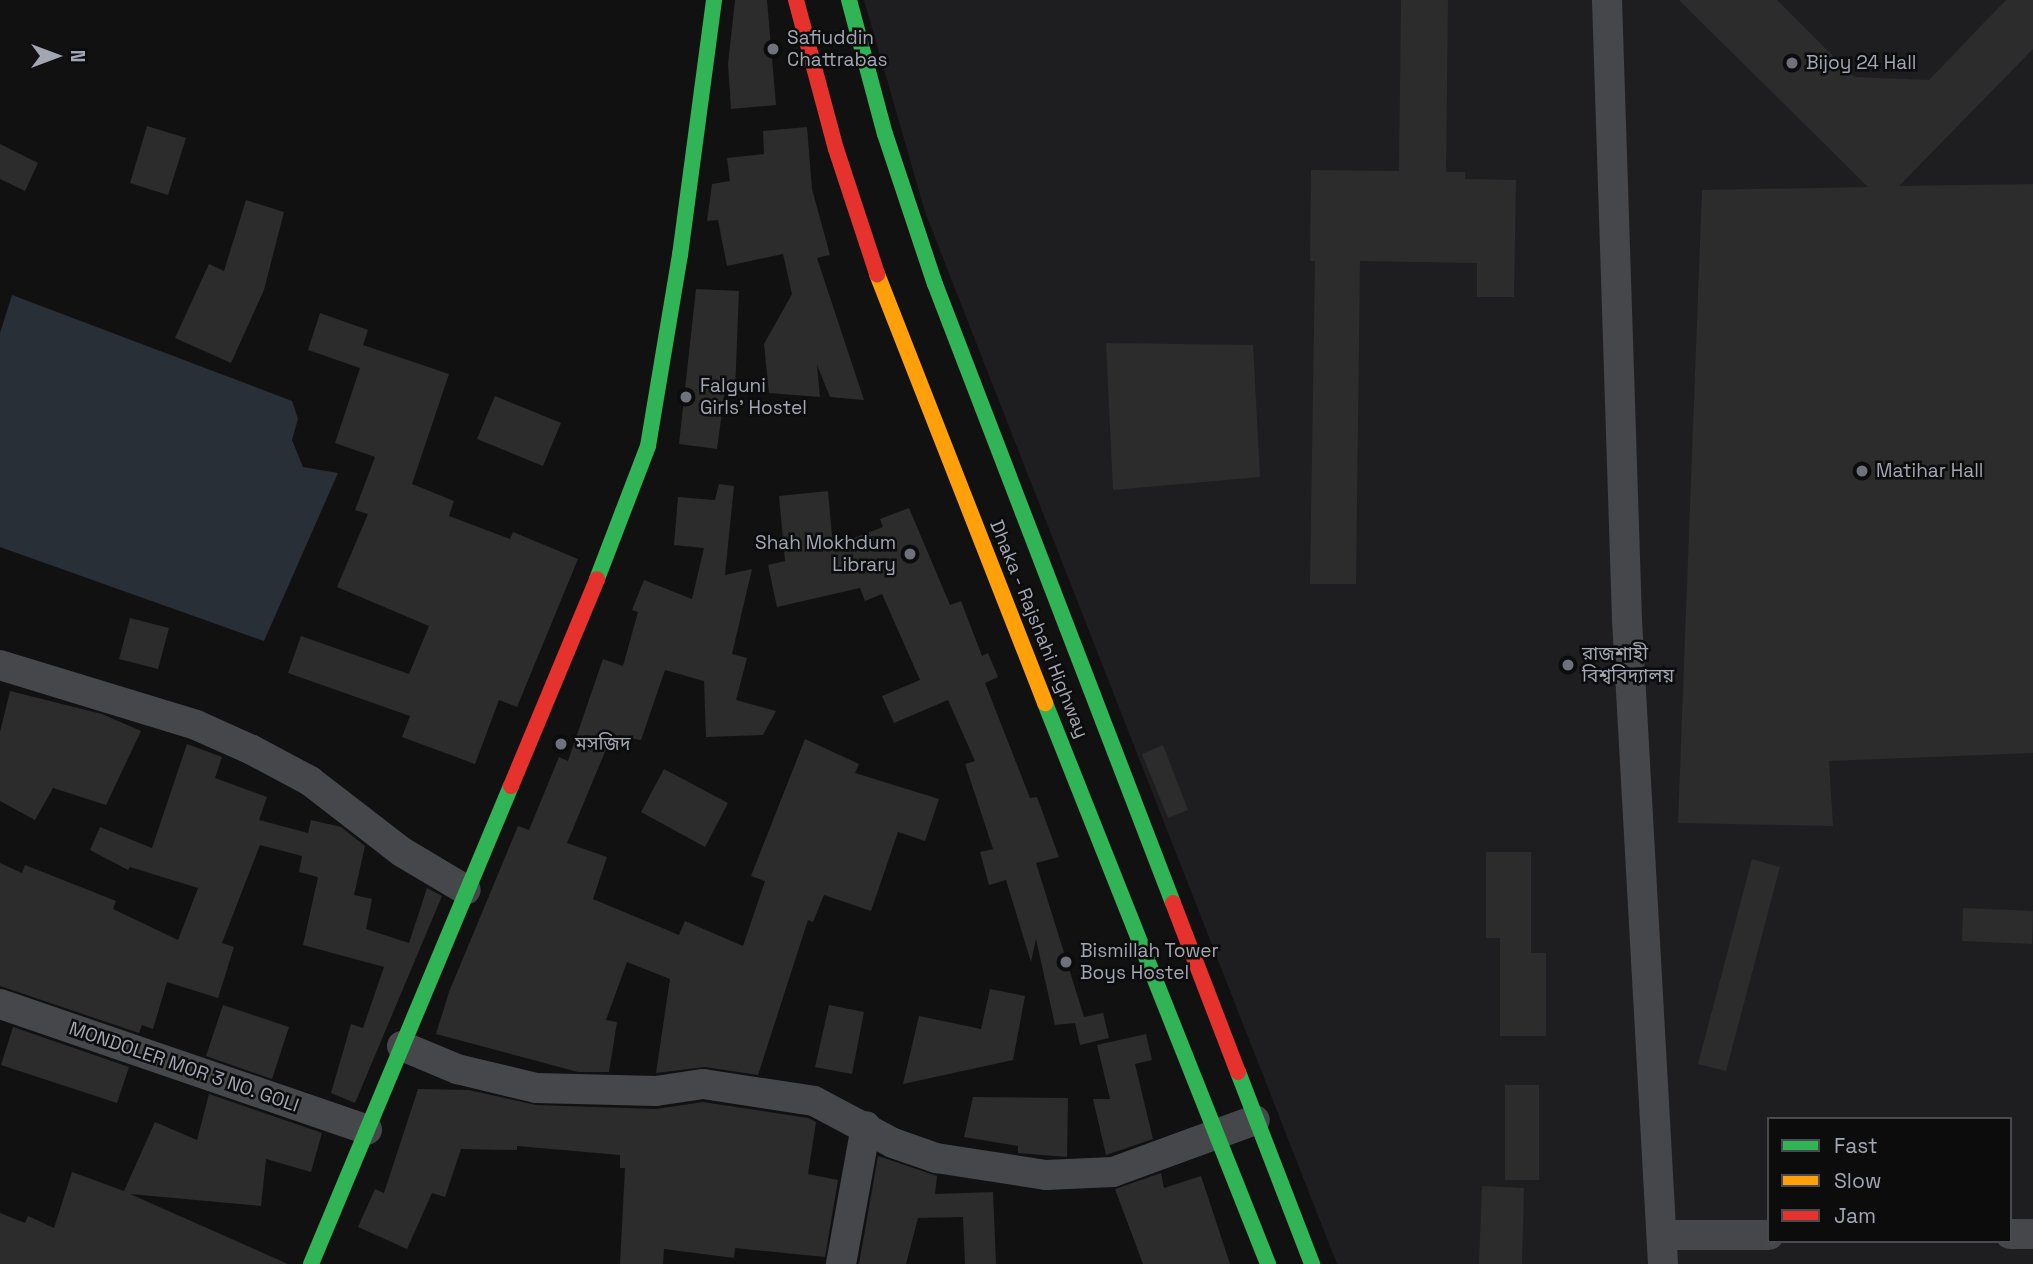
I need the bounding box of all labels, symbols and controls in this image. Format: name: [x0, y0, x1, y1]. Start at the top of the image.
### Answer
north arrow: [21, 21, 91, 91]
place label: Safiuddin Chattrabas: [787, 27, 887, 71]
marker: Safiuddin Chattrabas: [765, 41, 781, 57]
text: N: [65, 50, 90, 62]
place label: Bijoy 24 Hall: [1806, 52, 1917, 74]
marker: Bijoy 24 Hall: [1784, 55, 1800, 71]
place label: Falguni Girls' Hostel: [700, 375, 807, 419]
marker: Falguni Girls' Hostel: [678, 389, 694, 405]
place label: Matihar Hall: [1876, 460, 1983, 482]
marker: Matihar Hall: [1854, 463, 1870, 479]
street label: Dhaka - Rajshahi Highway: [985, 516, 1093, 742]
place label: Shah Mokhdum Library: [755, 532, 896, 576]
marker: Shah Mokhdum Library: [902, 546, 918, 562]
place label: রাজশাহী বিশ্ববিদ্যালয়: [1582, 643, 1674, 687]
marker: রাজশাহী বিশ্ববিদ্যালয়: [1560, 657, 1576, 673]
place label: মসজিদ: [575, 733, 630, 755]
marker: মসজিদ: [553, 736, 569, 752]
place label: Bismillah Tower Boys Hostel: [1080, 940, 1219, 984]
marker: Bismillah Tower Boys Hostel: [1058, 954, 1074, 970]
street label: MONDOLER MOR 3 NO. GOLI: [66, 1017, 302, 1117]
legend: [1767, 1117, 2012, 1243]
text: Fast: [1834, 1132, 1878, 1159]
text: Slow: [1834, 1167, 1882, 1194]
text: Jam: [1834, 1202, 1876, 1229]

